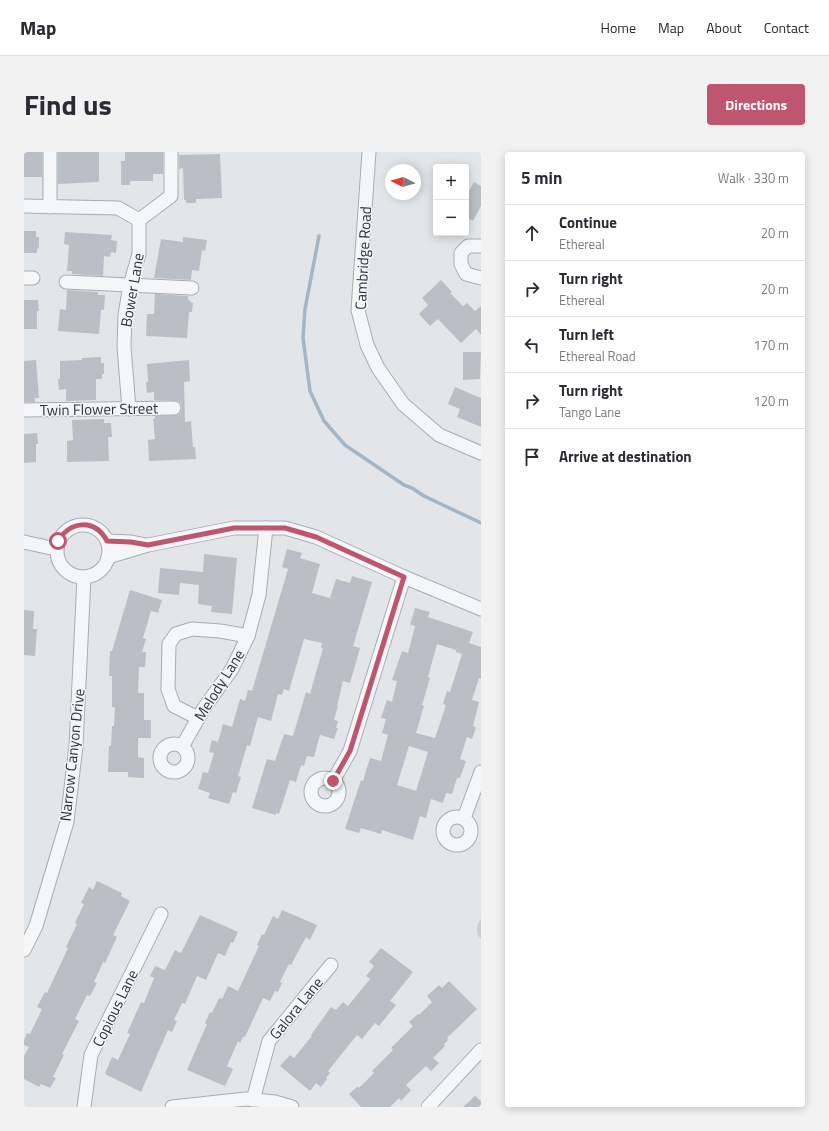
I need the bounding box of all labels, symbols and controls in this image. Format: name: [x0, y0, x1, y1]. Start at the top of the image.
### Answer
text: Map: [20, 13, 56, 42]
text: Home: [601, 17, 636, 38]
text: Map: [658, 17, 684, 38]
text: About: [706, 17, 742, 38]
text: Contact: [764, 17, 809, 38]
text: Find us: [24, 83, 112, 126]
button: Directions: [707, 84, 805, 125]
north arrow: [385, 164, 421, 200]
map controls: [433, 164, 469, 236]
button: +: [433, 164, 469, 200]
text: 5 min: [521, 165, 562, 191]
text: Walk · 330 m: [718, 168, 789, 188]
button: −: [433, 200, 469, 236]
street label: Cambridge Road: [349, 206, 377, 310]
text: Continue: [559, 211, 617, 234]
icon: ahead: [521, 222, 543, 244]
text: 20 m: [761, 223, 789, 243]
text: Ethereal: [559, 234, 605, 254]
street label: Bower Lane: [114, 251, 150, 329]
text: Turn right: [559, 267, 623, 290]
icon: right: [521, 278, 543, 300]
text: 20 m: [761, 279, 789, 299]
text: Ethereal: [559, 290, 605, 310]
text: Turn left: [559, 323, 614, 346]
icon: left: [521, 334, 543, 356]
text: 170 m: [753, 335, 789, 355]
text: Ethereal Road: [559, 346, 636, 366]
text: Turn right: [559, 379, 623, 402]
icon: right: [521, 390, 543, 412]
text: 120 m: [753, 391, 789, 411]
street label: Twin Flower Street: [40, 396, 159, 422]
text: Tango Lane: [559, 402, 621, 422]
text: Arrive at destination: [559, 445, 692, 468]
icon: arrive: [521, 446, 543, 468]
route start: [49, 532, 67, 550]
street label: Melody Lane: [188, 645, 250, 725]
street label: Narrow Canyon Drive: [54, 688, 90, 822]
route end: [324, 772, 342, 790]
street label: Copious Lane: [86, 965, 144, 1051]
street label: Galora Lane: [264, 972, 328, 1044]

